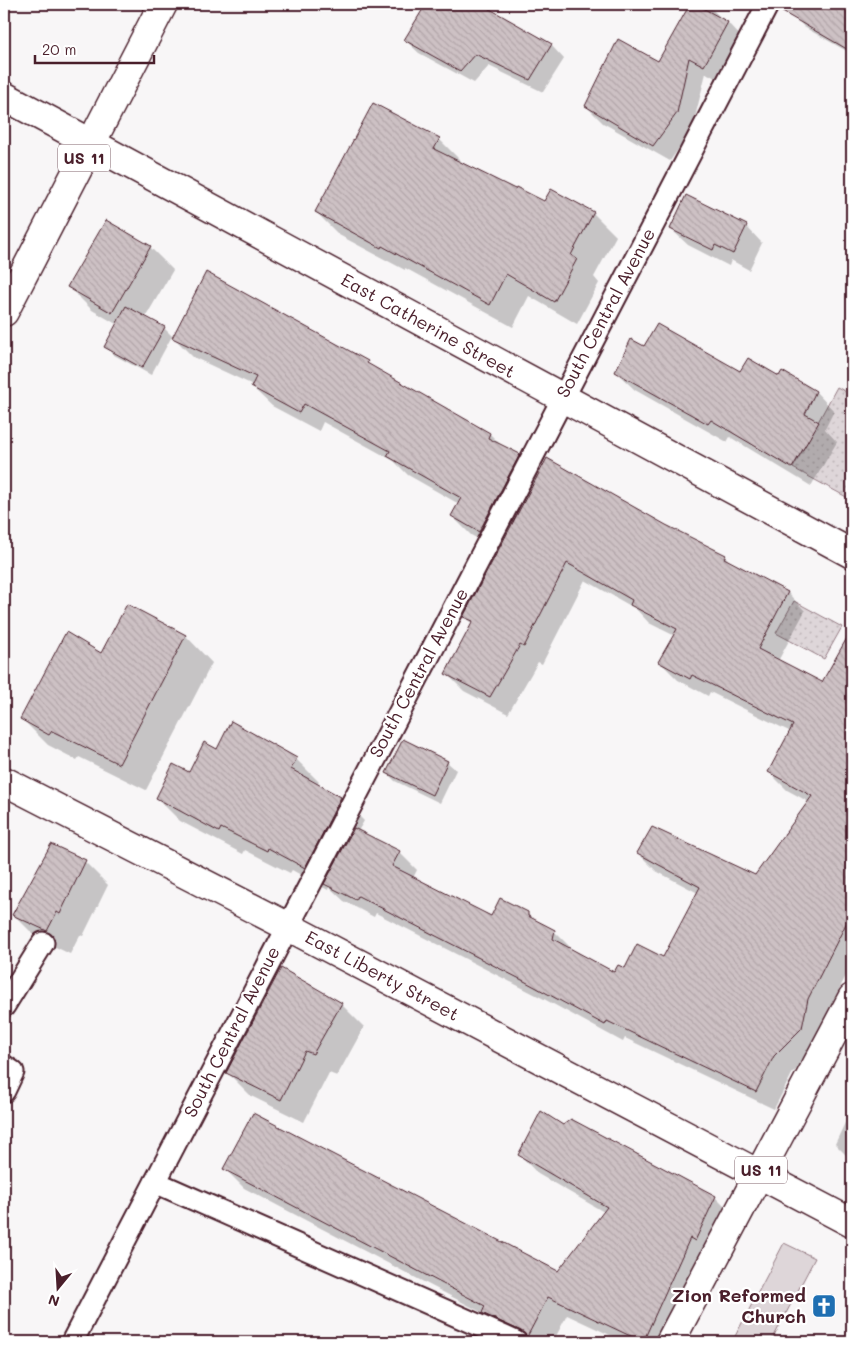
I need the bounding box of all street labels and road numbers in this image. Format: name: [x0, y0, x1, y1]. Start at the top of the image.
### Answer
road number: US 11: [58, 144, 110, 172]
street label: South Central Avenue: [550, 223, 660, 402]
street label: East Catherine Street: [337, 267, 520, 383]
street label: South Central Avenue: [363, 583, 473, 762]
street label: East Liberty Street: [301, 924, 464, 1026]
street label: South Central Avenue: [177, 942, 285, 1121]
road number: US 11: [735, 1156, 787, 1184]

